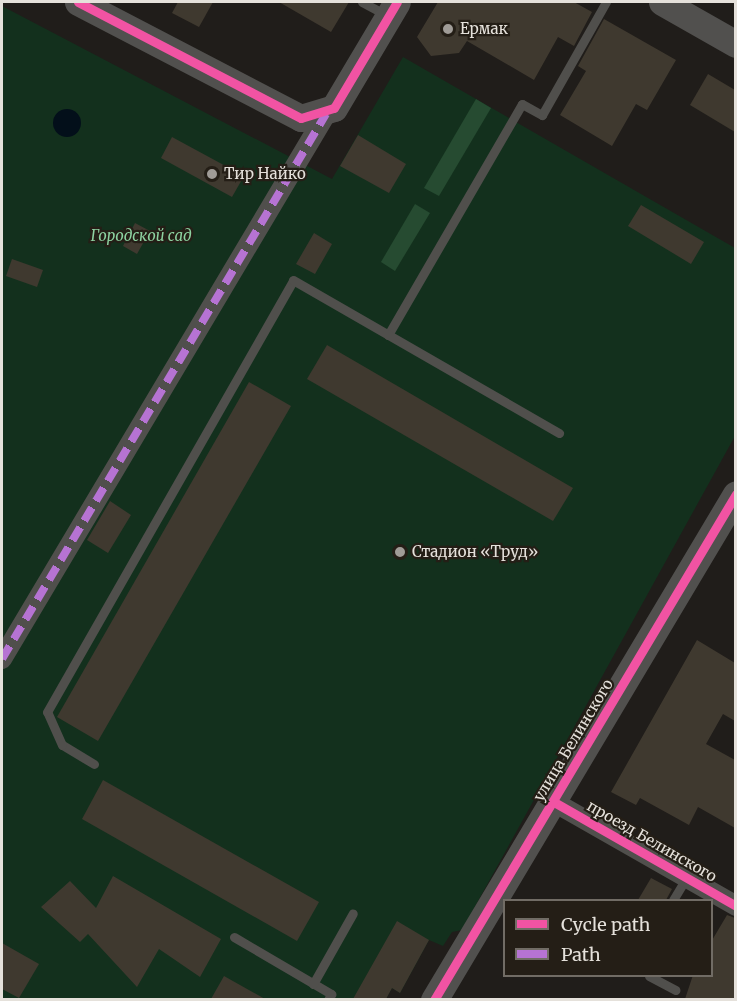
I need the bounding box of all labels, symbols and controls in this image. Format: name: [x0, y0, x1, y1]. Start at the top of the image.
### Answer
place label: Ермак: [460, 20, 508, 38]
marker: Ермак: [441, 22, 455, 36]
place label: Тир Найко: [224, 165, 306, 183]
marker: Тир Найко: [205, 167, 219, 181]
park label: Городской сад: [91, 227, 191, 245]
place label: Стадион «Труд»: [412, 543, 538, 561]
marker: Стадион «Труд»: [393, 545, 407, 559]
street label: улица Белинского: [529, 676, 617, 804]
street label: проезд Белинского: [584, 797, 720, 885]
legend: [503, 899, 713, 977]
text: Cycle path: [561, 913, 650, 936]
text: Path: [561, 943, 601, 966]

